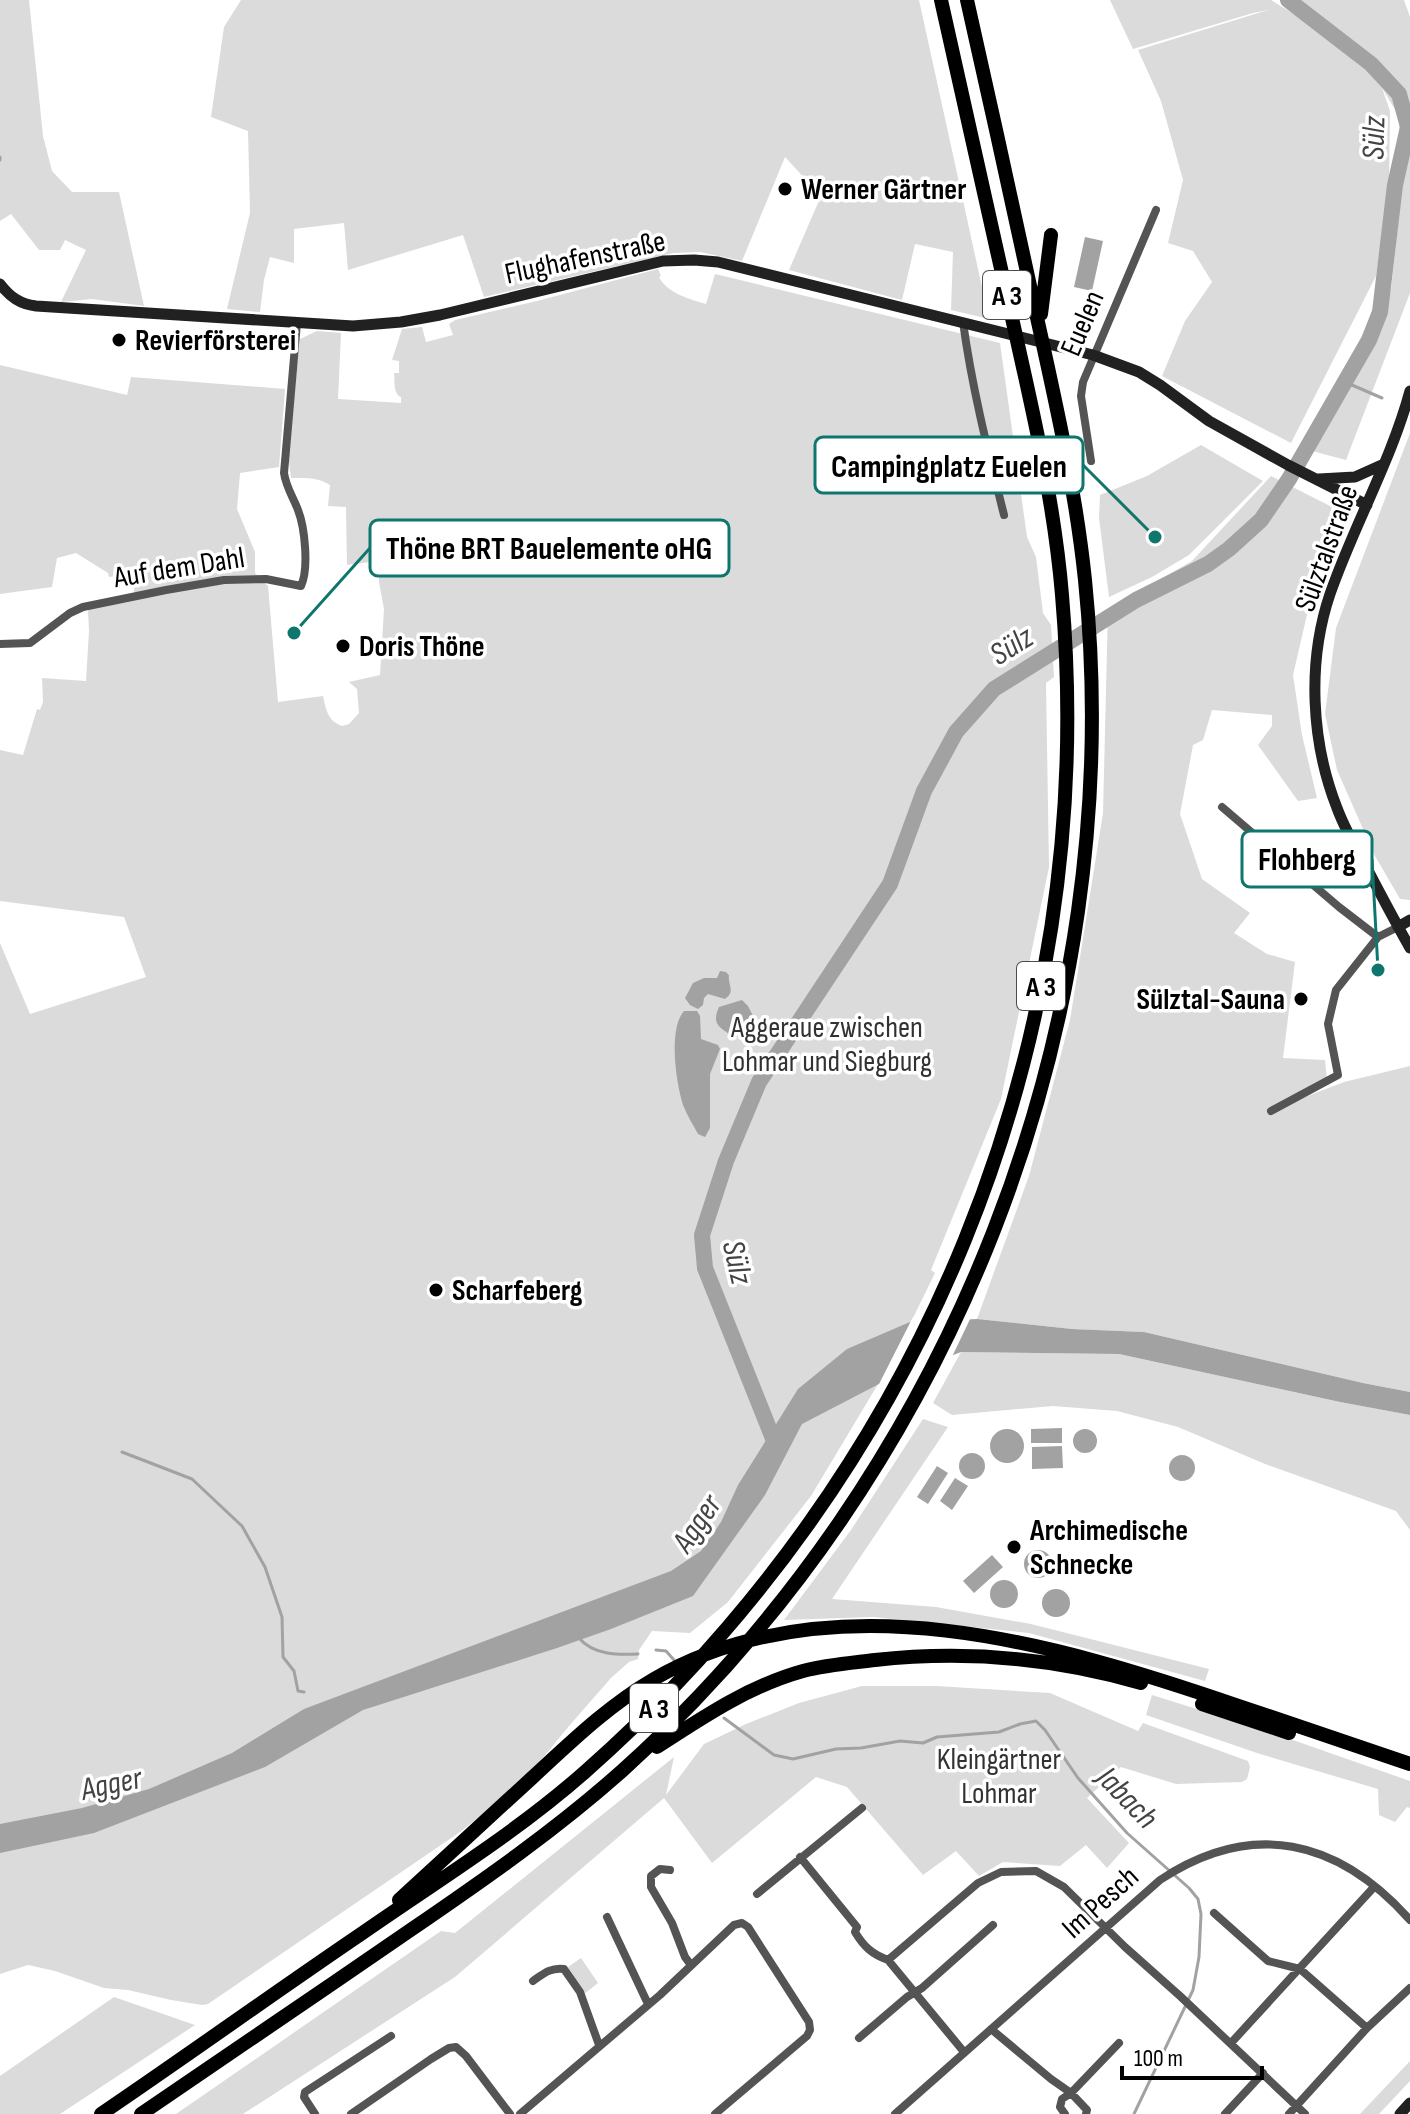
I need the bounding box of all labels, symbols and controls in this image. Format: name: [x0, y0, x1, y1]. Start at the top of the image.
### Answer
water label: Sülz: [1355, 114, 1394, 160]
place label: Werner Gärtner: [801, 172, 966, 208]
marker: Werner Gärtner: [776, 180, 794, 198]
street label: Flughafenstraße: [502, 223, 669, 293]
road number: A 3: [983, 271, 1031, 319]
street label: Euelen: [1053, 285, 1113, 361]
place label: Revierförsterei: [135, 323, 296, 359]
marker: Revierförsterei: [110, 331, 128, 349]
callout: Campingplatz Euelen: [815, 437, 1083, 493]
text: Campingplatz Euelen: [831, 448, 1067, 487]
street label: Sülztalstraße: [1287, 480, 1366, 617]
callout: Thöne BRT Bauelemente oHG: [370, 520, 729, 576]
text: Thöne BRT Bauelemente oHG: [386, 530, 712, 569]
street label: Auf dem Dahl: [110, 540, 247, 596]
water label: Sülz: [983, 617, 1042, 674]
place label: Doris Thöne: [359, 629, 485, 665]
marker: Doris Thöne: [334, 637, 352, 655]
callout: Flohberg: [1242, 831, 1372, 887]
text: Flohberg: [1258, 841, 1356, 880]
road number: A 3: [1017, 962, 1065, 1010]
place label: Sülztal-Sauna: [1137, 982, 1285, 1018]
marker: Sülztal-Sauna: [1292, 990, 1310, 1008]
park label: Aggeraue zwischen Lohmar und Siegburg: [722, 1010, 932, 1080]
water label: Sülz: [713, 1237, 761, 1290]
place label: Scharfeberg: [452, 1273, 583, 1309]
marker: Scharfeberg: [427, 1281, 445, 1299]
water label: Agger: [663, 1487, 731, 1562]
place label: Archimedische Schnecke: [1029, 1513, 1188, 1583]
marker: Archimedische Schnecke: [1005, 1538, 1023, 1556]
road number: A 3: [630, 1684, 678, 1732]
park label: Kleingärtner Lohmar: [937, 1742, 1062, 1812]
water label: Jabach: [1087, 1757, 1166, 1837]
water label: Agger: [75, 1759, 146, 1810]
street label: Im Pesch: [1055, 1859, 1146, 1946]
scale bar: [1122, 2030, 1262, 2080]
text: 100 m: [1134, 2044, 1183, 2073]

